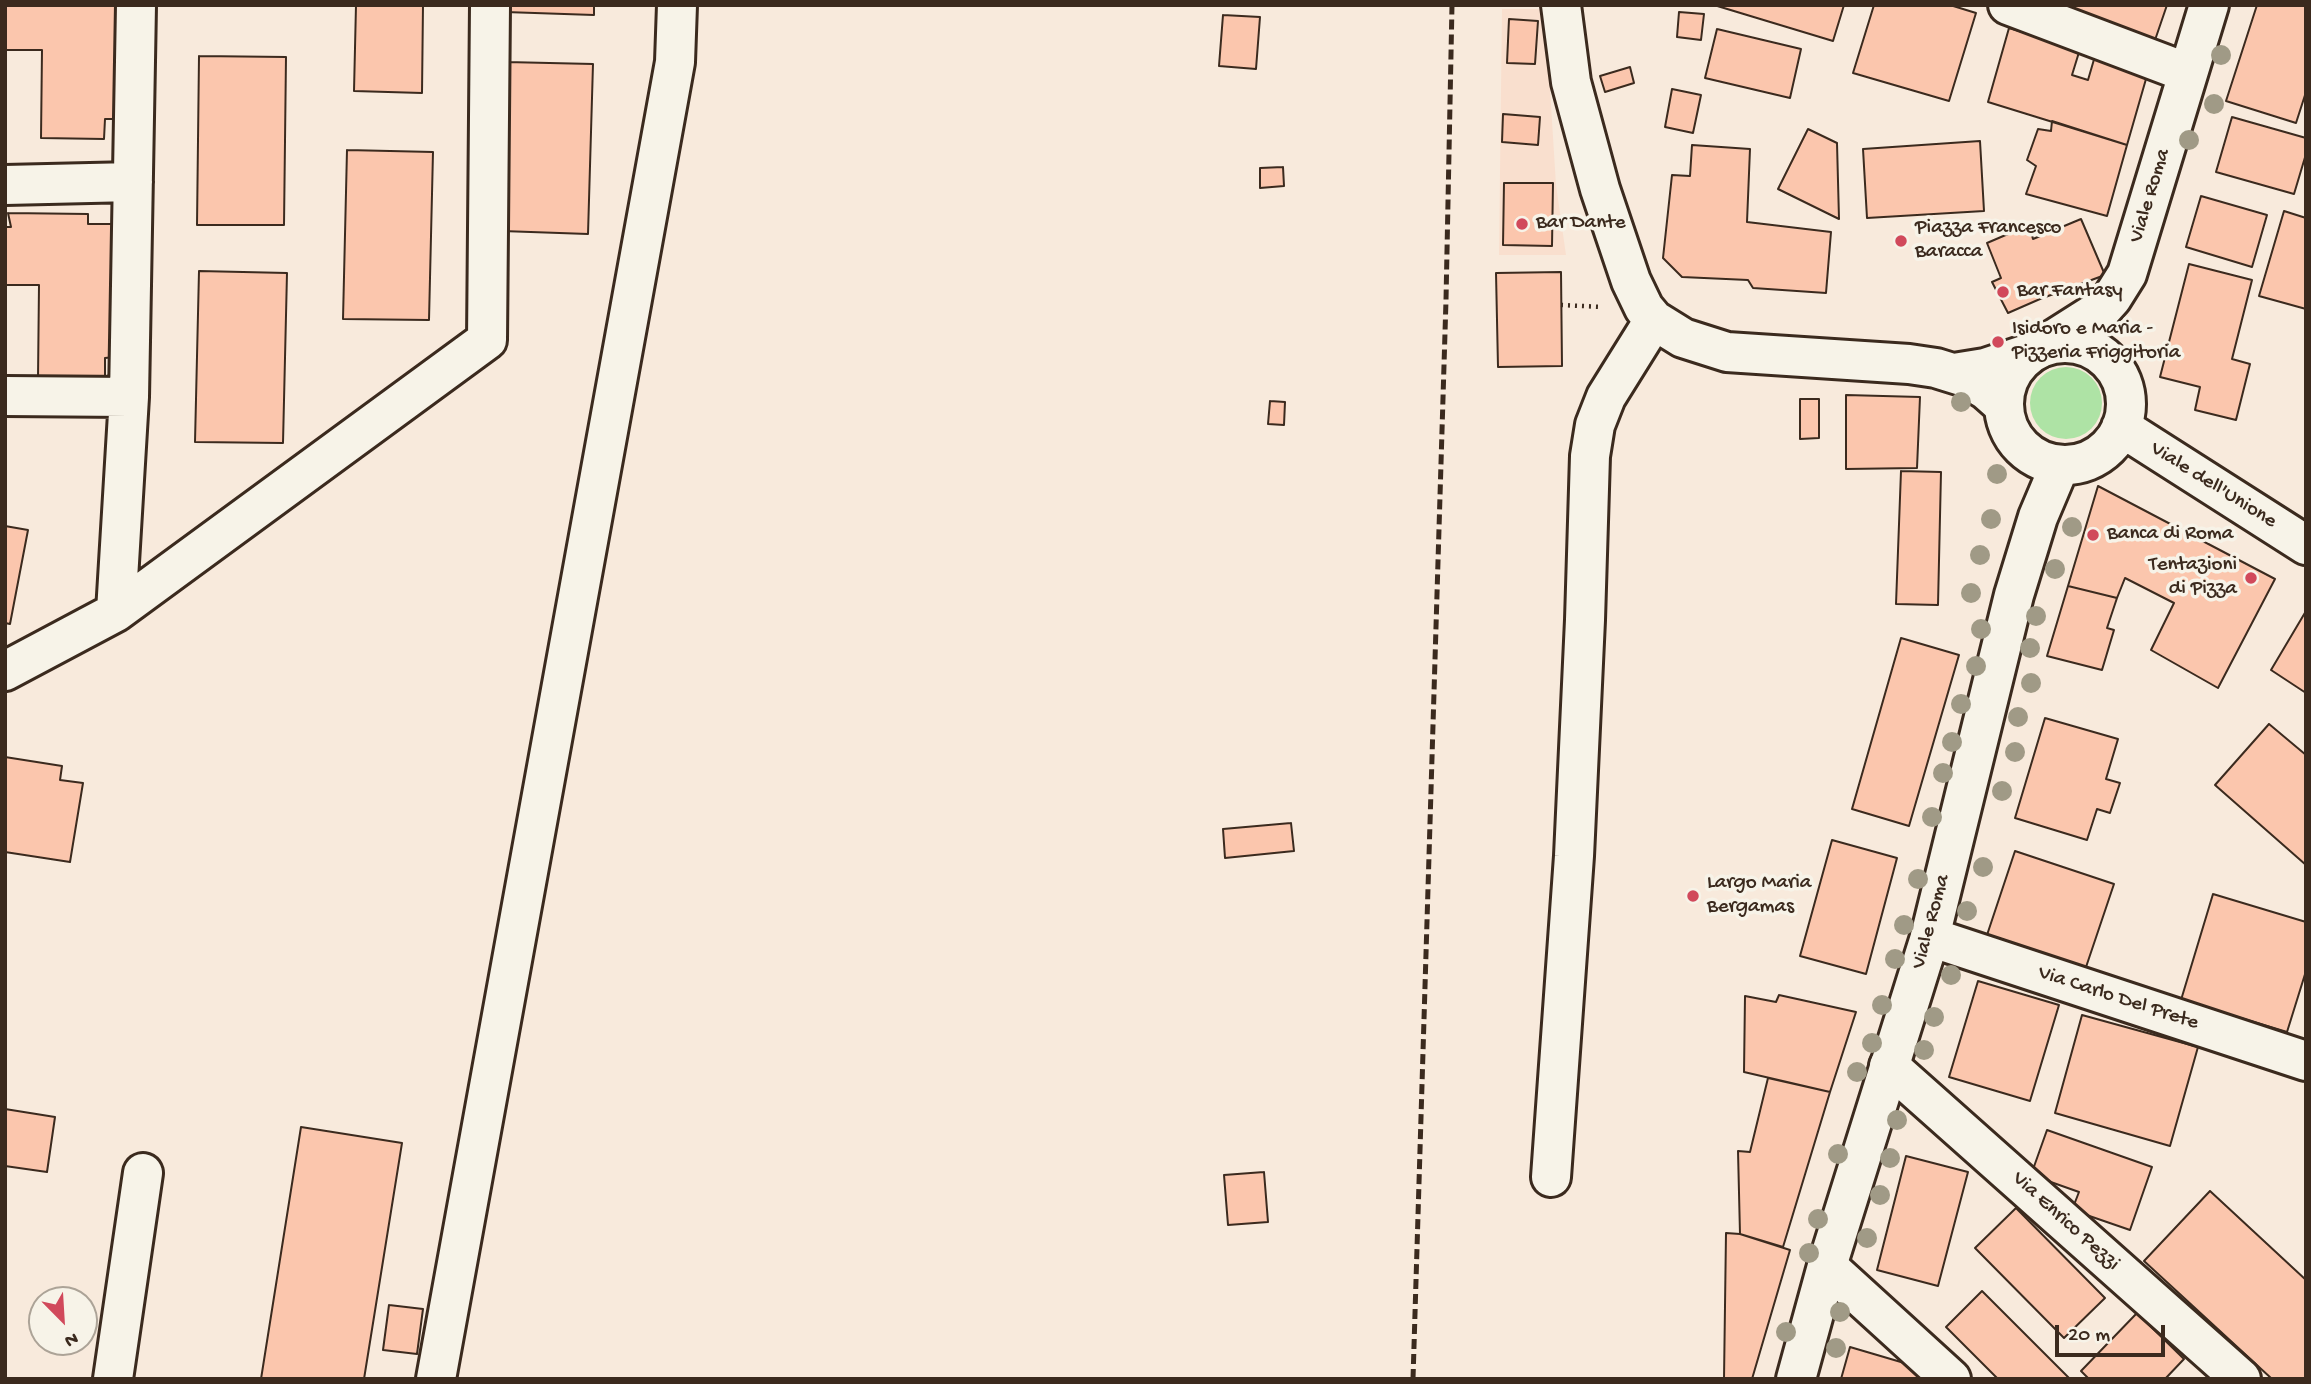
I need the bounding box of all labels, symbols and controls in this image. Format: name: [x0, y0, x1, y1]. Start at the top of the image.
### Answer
street label: Viale Roma: [2125, 146, 2177, 246]
place label: Bar Dante: [1536, 211, 1626, 237]
marker: Bar Dante: [1514, 216, 1530, 232]
place label: Piazza Francesco Baracca: [1915, 216, 2062, 266]
marker: Piazza Francesco Baracca: [1893, 233, 1909, 249]
place label: Bar Fantasy: [2017, 279, 2122, 305]
marker: Bar Fantasy: [1995, 284, 2011, 300]
place label: Isidoro e Maria - Pizzeria Friggitoria: [2012, 317, 2180, 367]
marker: Isidoro e Maria - Pizzeria Friggitoria: [1990, 334, 2006, 350]
street label: Viale dell'Unione: [2145, 437, 2281, 535]
place label: Banca di Roma: [2107, 522, 2233, 548]
marker: Banca di Roma: [2085, 527, 2101, 543]
place label: Tentazioni di Pizza: [2149, 553, 2237, 603]
marker: Tentazioni di Pizza: [2243, 570, 2259, 586]
place label: Largo Maria Bergamas: [1707, 871, 1811, 921]
street label: Viale Roma: [1907, 872, 1957, 972]
marker: Largo Maria Bergamas: [1685, 888, 1701, 904]
street label: Via Carlo Del Prete: [2035, 961, 2201, 1037]
street label: Via Enrico Pezzi: [2006, 1167, 2124, 1277]
north arrow: [28, 1286, 98, 1356]
scale bar: [2059, 1310, 2169, 1354]
text: 20 m: [2068, 1324, 2110, 1349]
text: N: [61, 1326, 81, 1352]

